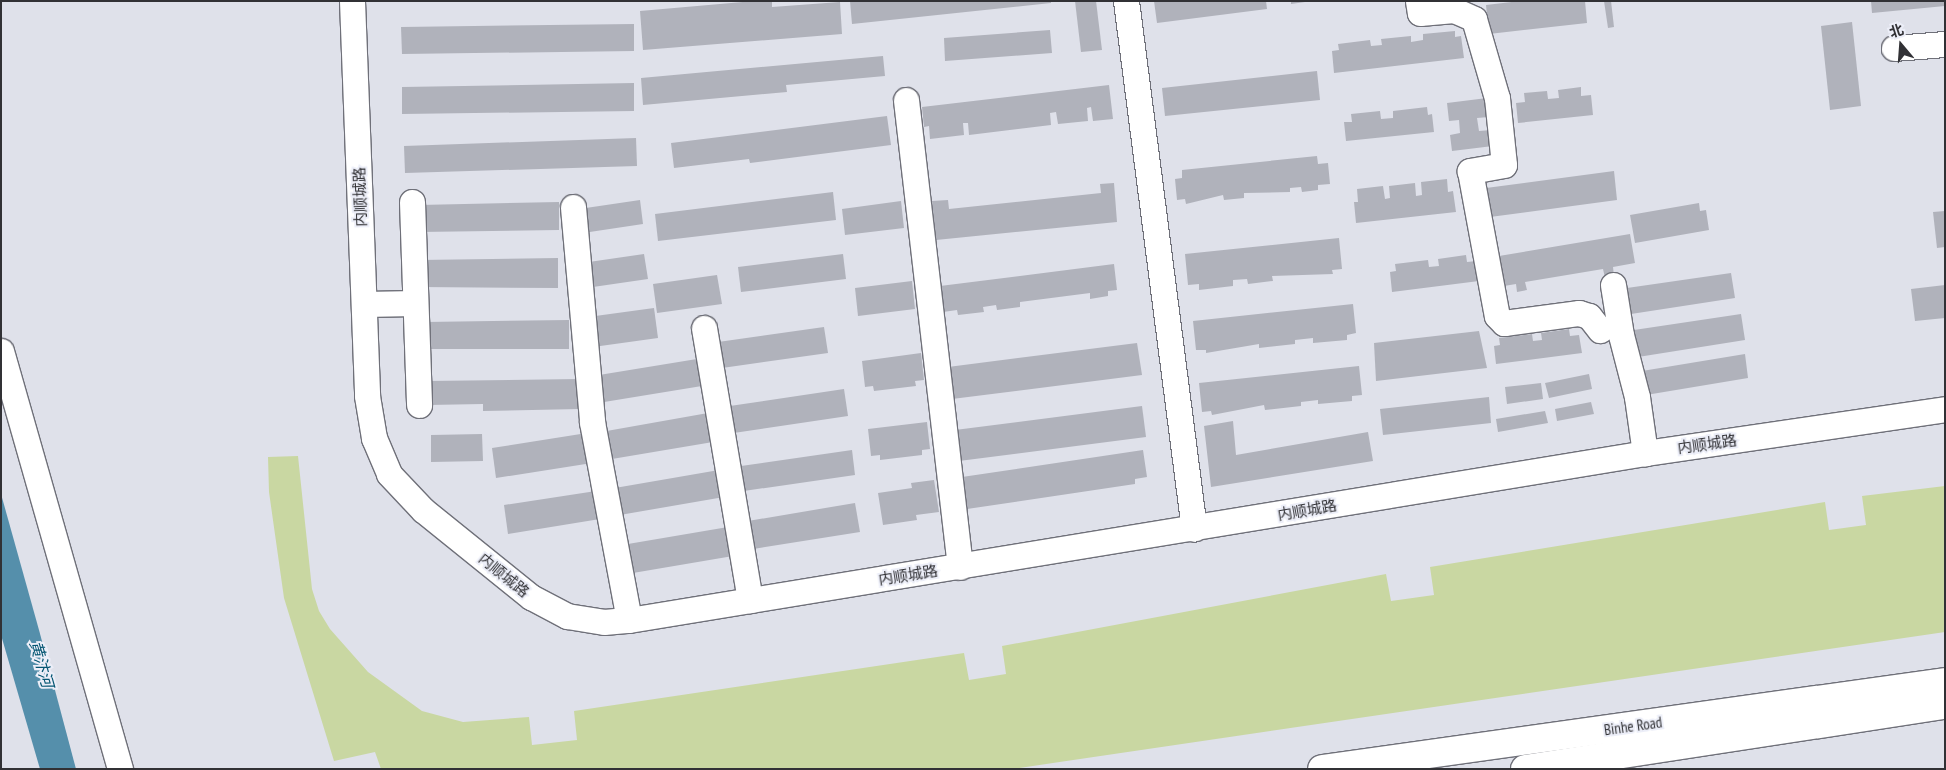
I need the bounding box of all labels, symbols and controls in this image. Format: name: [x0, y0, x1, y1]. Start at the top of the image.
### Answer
north arrow: [1876, 20, 1926, 70]
text: 北: [1887, 20, 1906, 41]
street label: 内顺城路: [350, 167, 370, 227]
street label: 内顺城路: [1676, 431, 1738, 457]
street label: 内顺城路: [1276, 496, 1338, 524]
street label: 内顺城路: [475, 549, 533, 601]
street label: 内顺城路: [877, 561, 939, 589]
water label: 黄汴河: [26, 638, 58, 690]
street label: Binhe Road: [1603, 713, 1663, 739]

